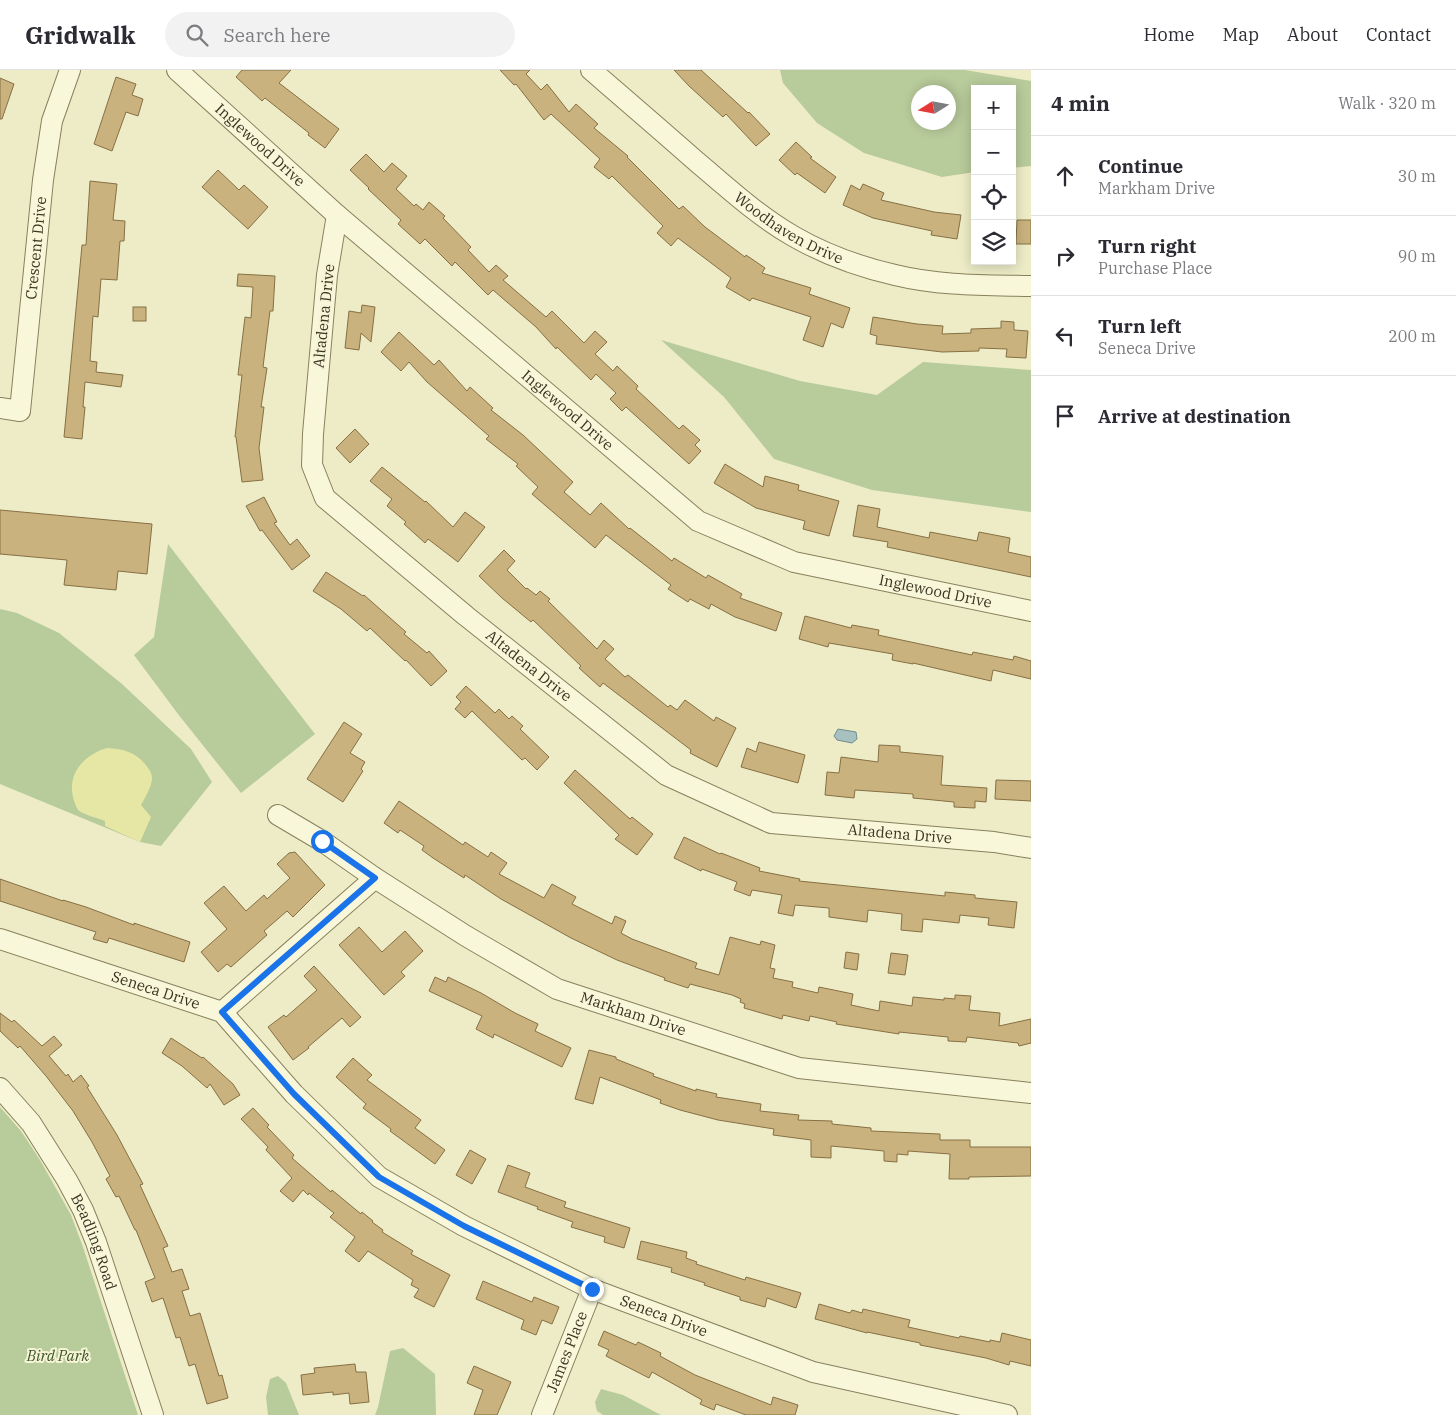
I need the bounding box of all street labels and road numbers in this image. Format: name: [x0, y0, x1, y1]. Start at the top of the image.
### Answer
street label: Inglewood Drive: [211, 99, 309, 190]
street label: Woodhaven Drive: [730, 188, 846, 268]
street label: Crescent Drive: [21, 196, 50, 300]
street label: Altadena Drive: [309, 263, 338, 369]
street label: Inglewood Drive: [518, 366, 618, 454]
street label: Inglewood Drive: [877, 570, 994, 612]
street label: Altadena Drive: [482, 626, 576, 705]
street label: Altadena Drive: [847, 820, 953, 847]
street label: Seneca Drive: [109, 966, 203, 1013]
street label: Markham Drive: [578, 987, 688, 1039]
street label: Beadling Road: [67, 1190, 121, 1293]
street label: Seneca Drive: [618, 1290, 710, 1340]
street label: James Place: [542, 1308, 591, 1395]

